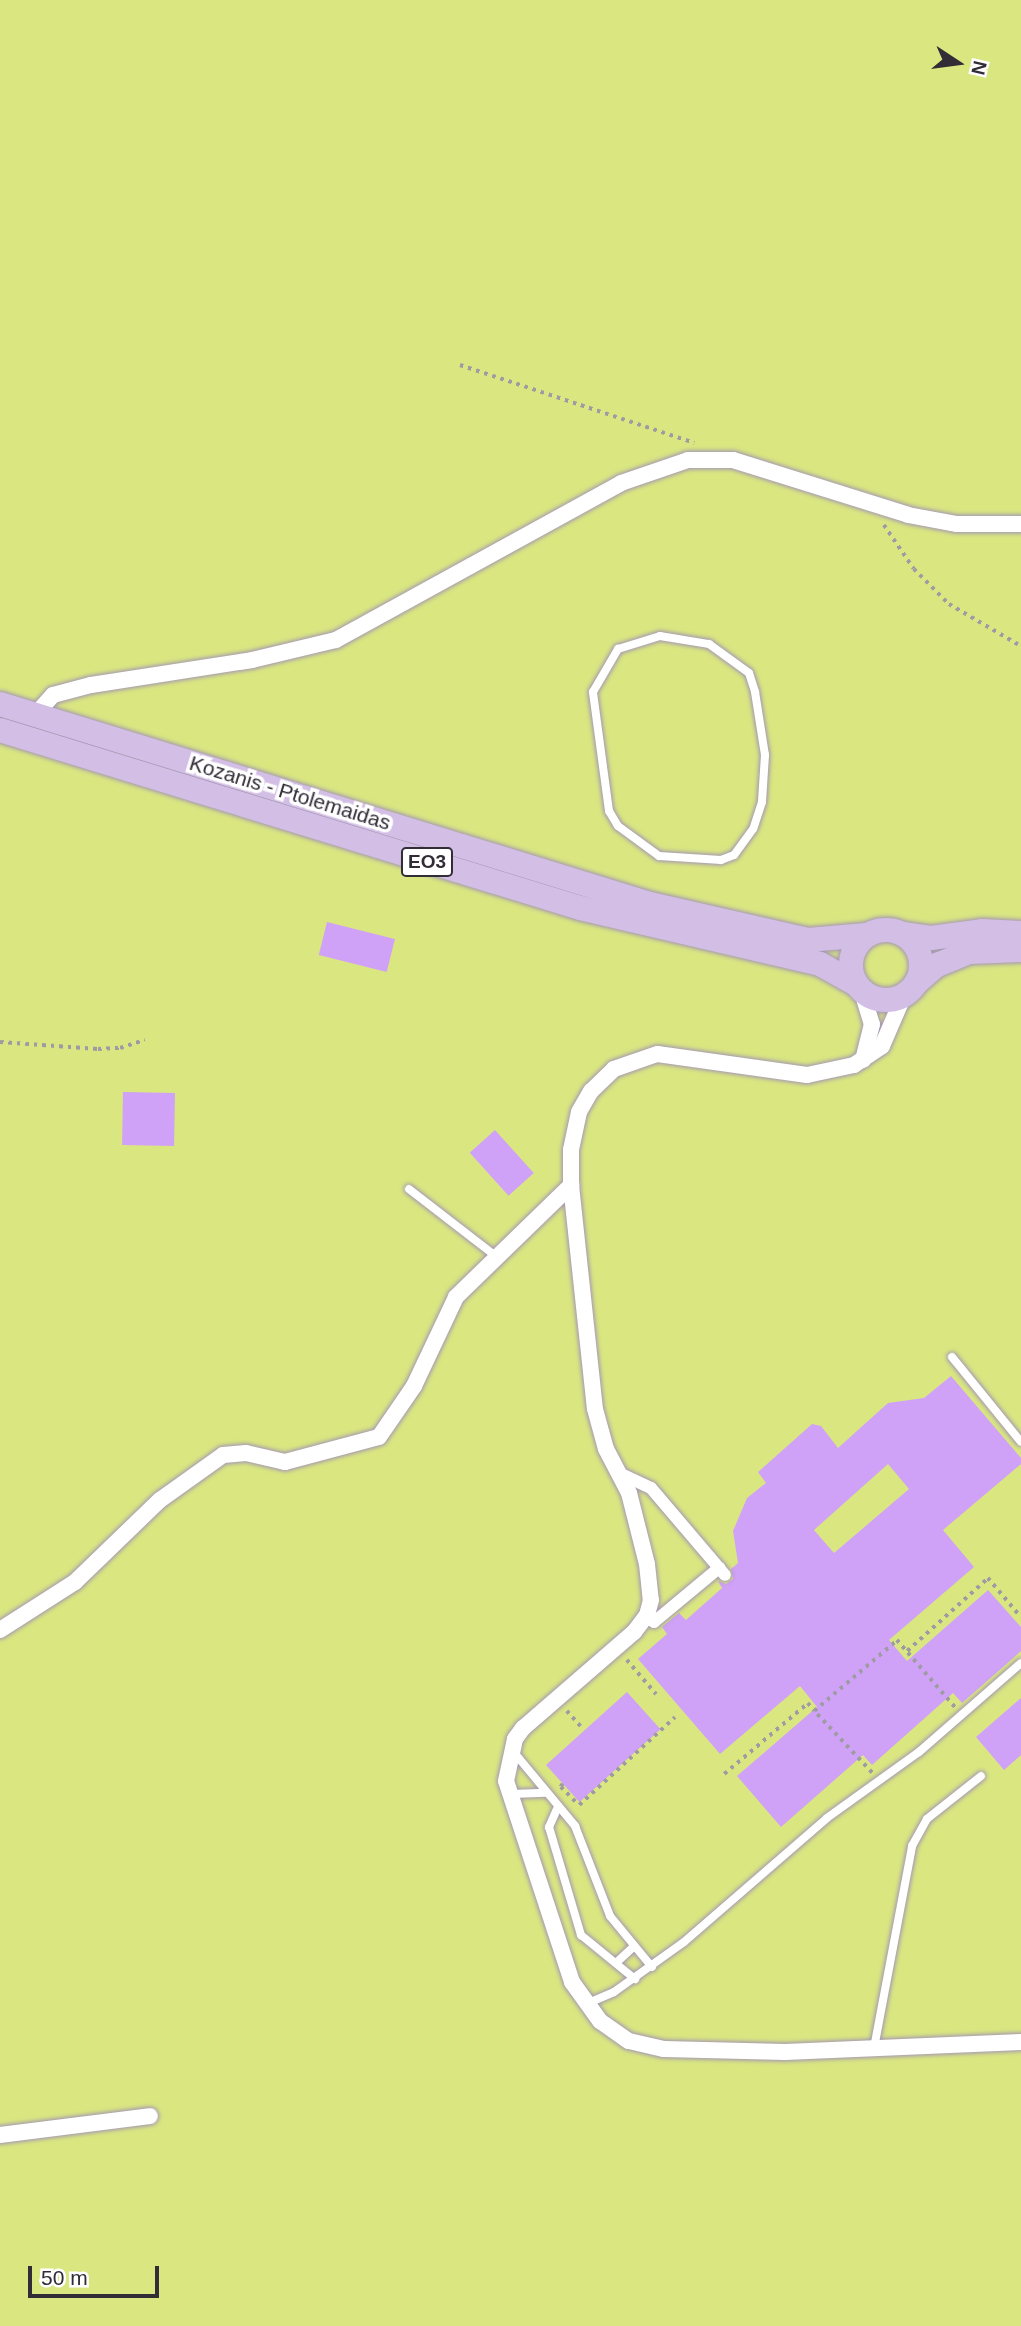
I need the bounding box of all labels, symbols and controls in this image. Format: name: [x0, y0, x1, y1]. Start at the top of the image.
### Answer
north arrow: [923, 28, 993, 98]
text: N: [967, 59, 991, 77]
street label: Kozanis - Ptolemaidas: [186, 750, 394, 836]
road number: ΕΟ3: [401, 846, 453, 877]
scale bar: [32, 2252, 163, 2296]
text: 50 m: [41, 2266, 88, 2289]

